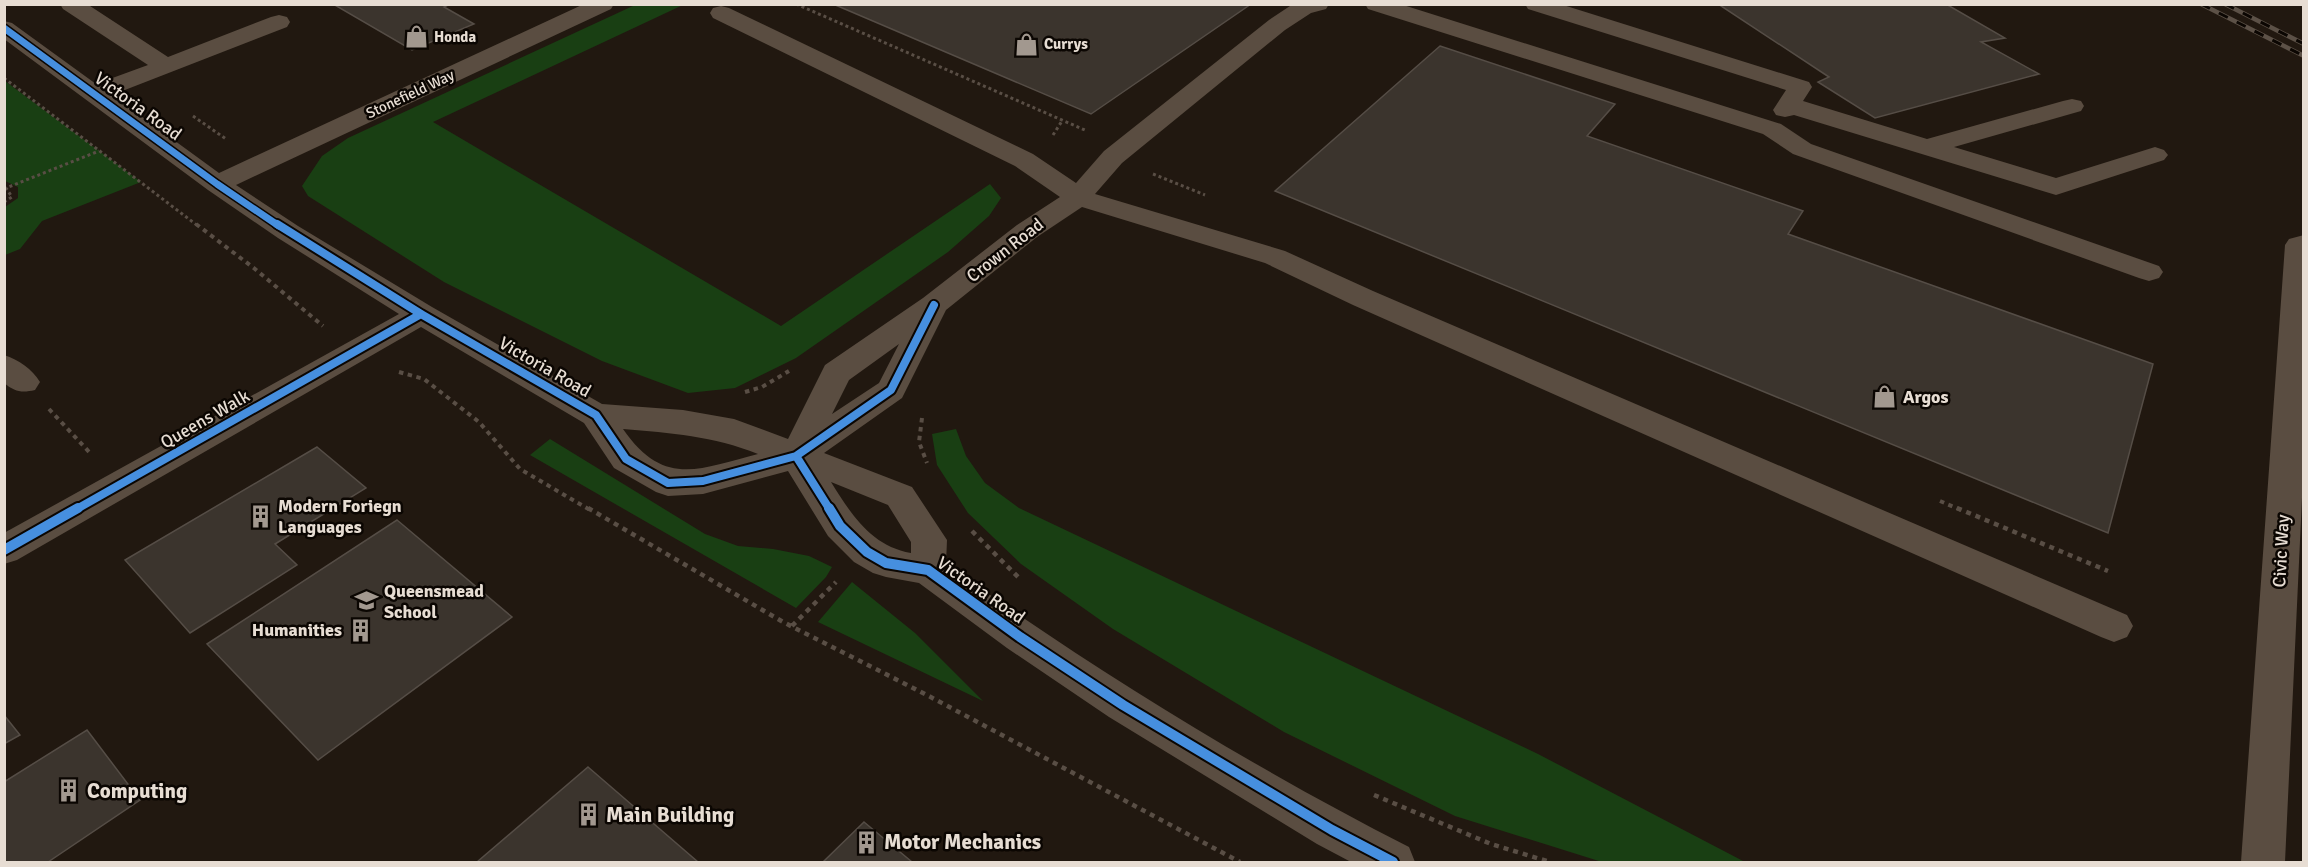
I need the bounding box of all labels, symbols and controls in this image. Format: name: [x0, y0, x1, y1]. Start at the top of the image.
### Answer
shop icon: Honda: [403, 24, 429, 50]
place label: Honda: [434, 28, 476, 46]
shop icon: Currys: [1013, 31, 1039, 57]
place label: Currys: [1044, 35, 1088, 53]
street label: Stonefield Way: [363, 66, 457, 122]
street label: Victoria Road: [90, 67, 186, 145]
street label: Crown Road: [962, 213, 1048, 287]
street label: Victoria Road: [495, 332, 595, 402]
shop icon: Argos: [1872, 384, 1898, 410]
street label: Queens Walk: [157, 385, 253, 453]
place label: Argos: [1903, 386, 1948, 408]
place label: Modern Foriegn Languages: [278, 495, 402, 538]
building icon: Modern Foriegn Languages: [247, 503, 273, 529]
street label: Civic Way: [2268, 513, 2294, 588]
street label: Victoria Road: [933, 552, 1029, 628]
place label: Queensmead School: [384, 580, 484, 623]
school or university icon: Queensmead School: [353, 588, 379, 614]
building icon: Humanities: [347, 617, 373, 643]
place label: Humanities: [252, 619, 342, 641]
building icon: Computing: [56, 778, 82, 804]
place label: Computing: [87, 778, 187, 804]
building icon: Main Building: [575, 802, 601, 828]
place label: Main Building: [606, 802, 734, 828]
building icon: Motor Mechanics: [853, 829, 879, 855]
place label: Motor Mechanics: [884, 829, 1041, 855]

